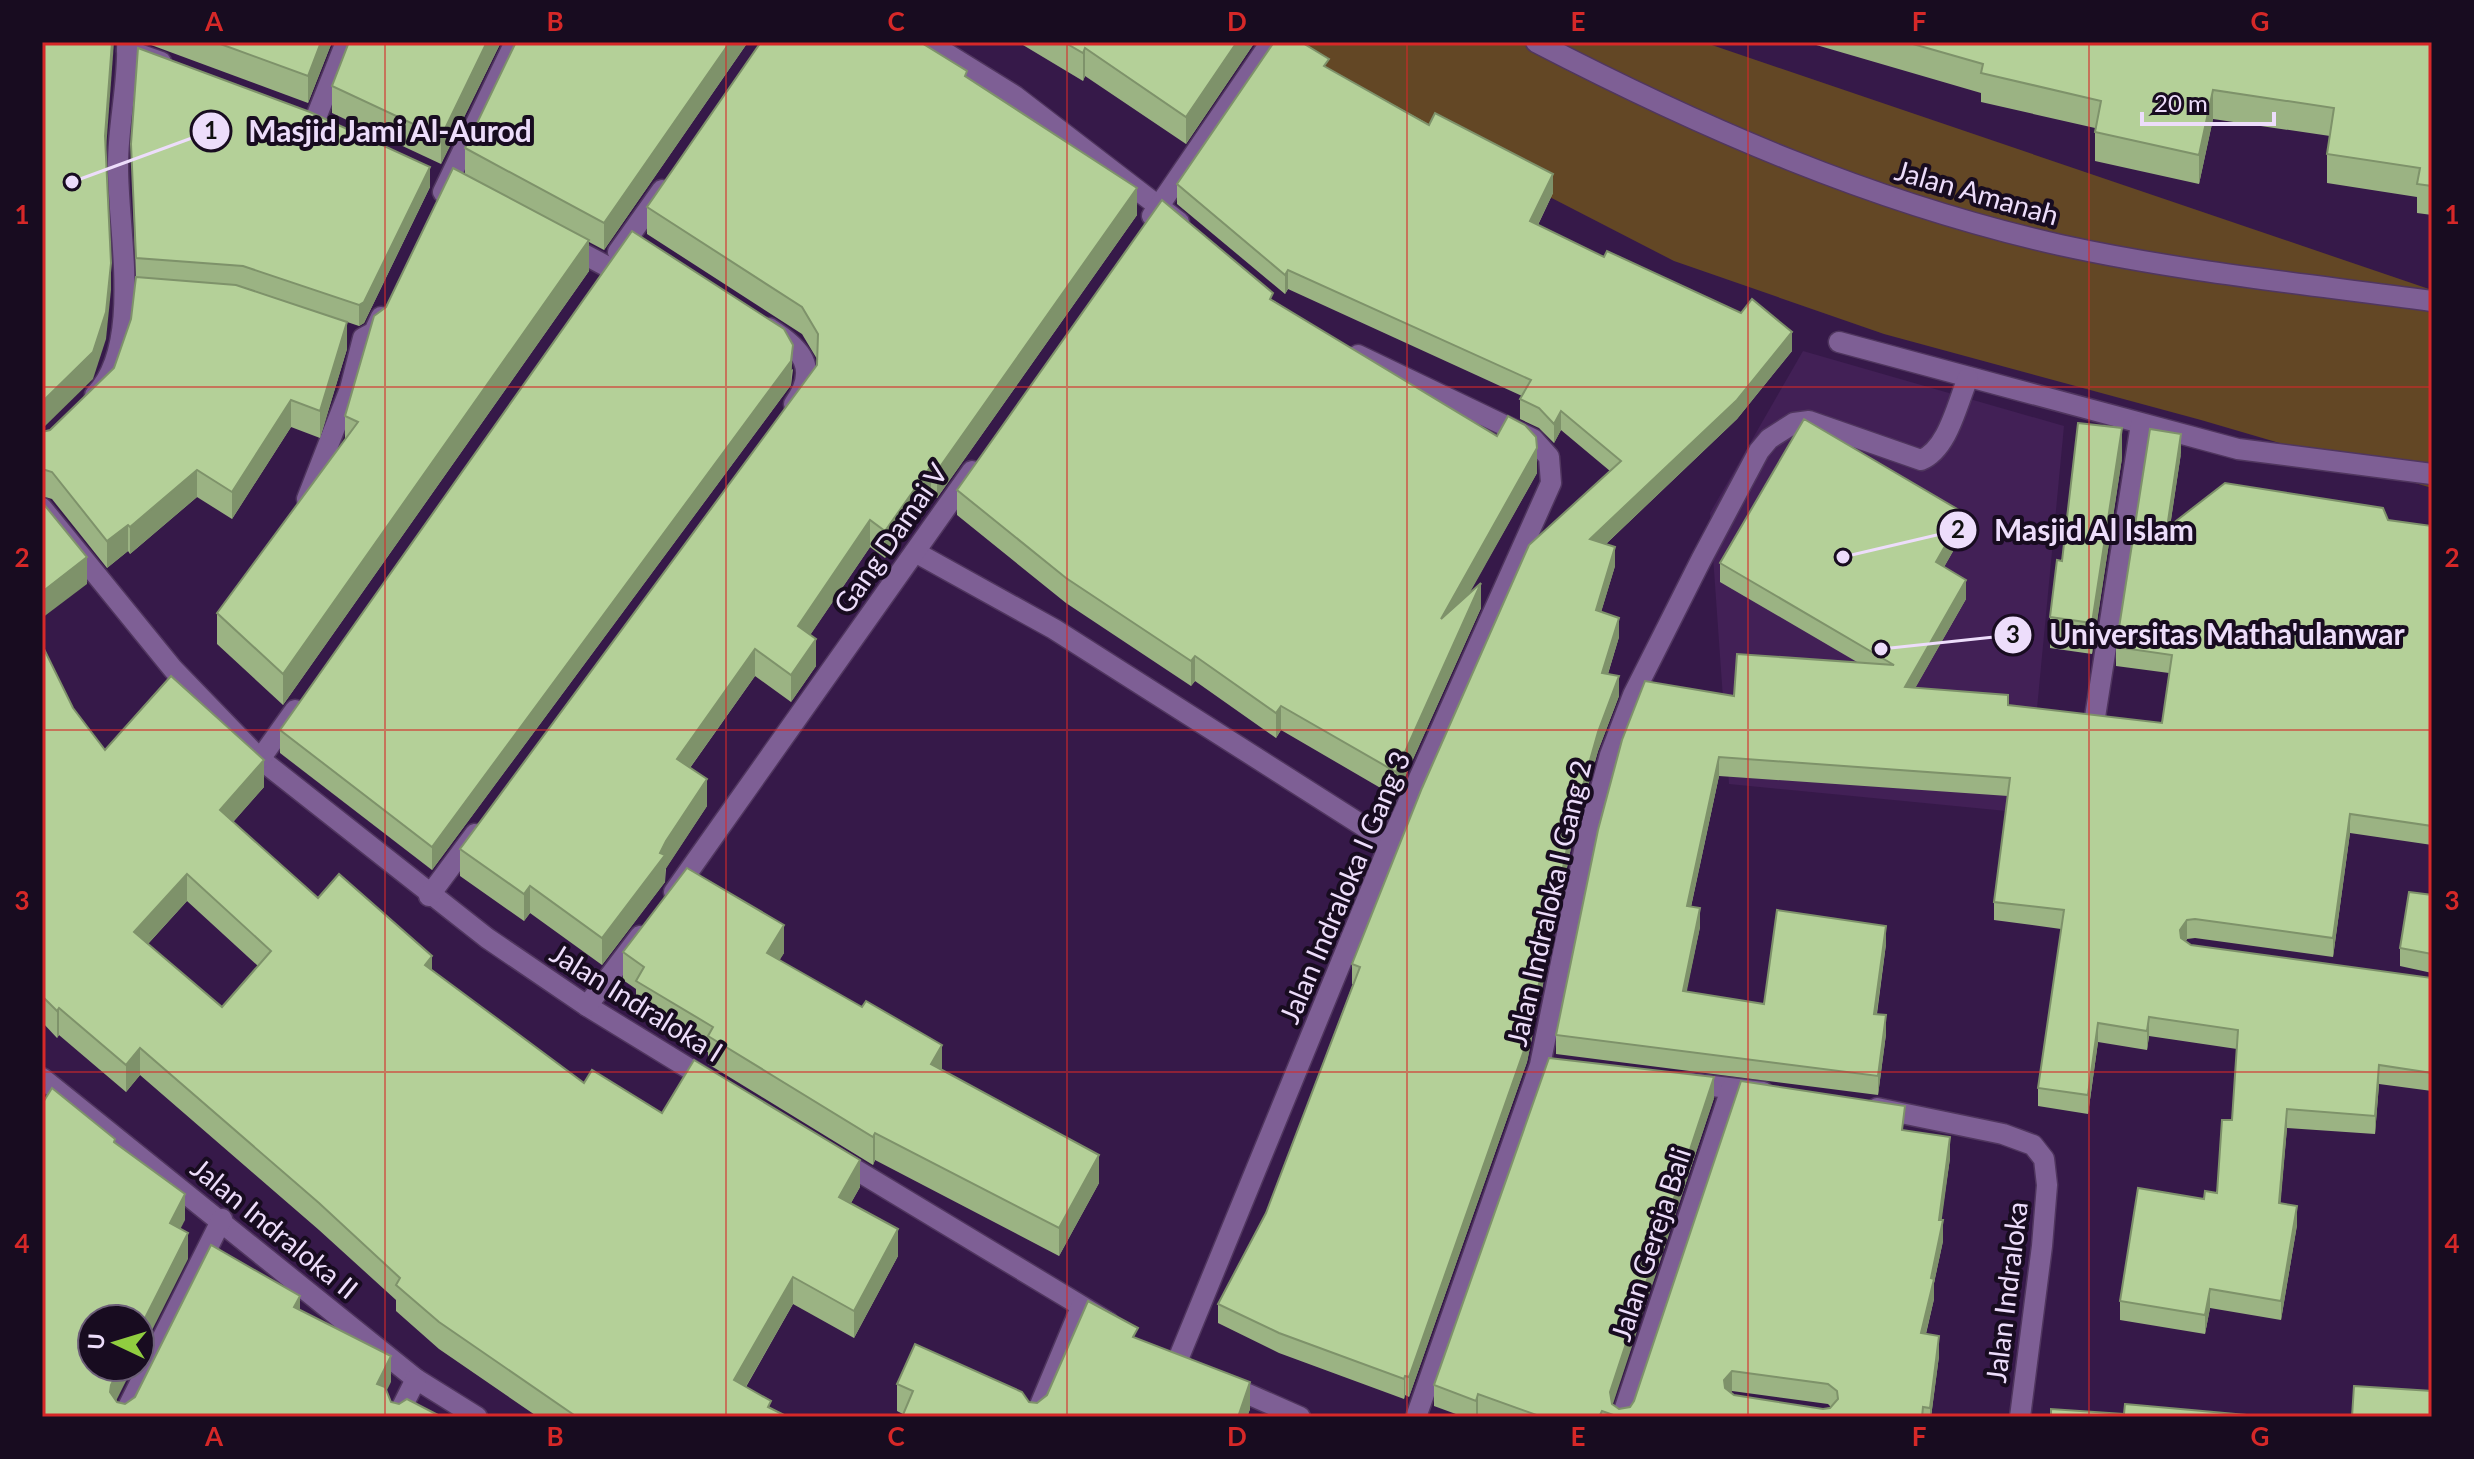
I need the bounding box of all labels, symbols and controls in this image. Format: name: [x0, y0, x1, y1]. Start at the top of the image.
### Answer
text: A: [204, 5, 224, 37]
text: B: [546, 5, 564, 37]
text: C: [887, 5, 905, 37]
text: D: [1227, 5, 1247, 37]
text: E: [1571, 5, 1585, 37]
text: F: [1912, 5, 1926, 37]
text: G: [2251, 5, 2269, 37]
scale bar: [2142, 76, 2274, 126]
text: 20 m: [2154, 88, 2208, 117]
callout: Masjid Jami Al-Aurod: [191, 104, 549, 158]
text: Masjid Jami Al-Aurod: [248, 112, 532, 148]
text: 1: [204, 115, 218, 144]
street label: Jalan Amanah: [1891, 152, 2063, 232]
text: 1: [14, 198, 30, 230]
text: 1: [2444, 198, 2460, 230]
street label: Gang Damai V: [826, 456, 954, 620]
callout: Masjid Al Islam: [1938, 503, 2211, 557]
text: Masjid Al Islam: [1994, 511, 2194, 547]
text: 2: [1951, 514, 1965, 543]
text: 2: [14, 541, 30, 573]
text: 2: [2444, 541, 2460, 573]
callout: Universitas Matha'ulanwar: [1993, 608, 2421, 662]
text: Universitas Matha'ulanwar: [2049, 615, 2405, 651]
text: 3: [2006, 619, 2020, 648]
street label: Jalan Indraloka I Gang 3: [1271, 746, 1417, 1028]
street label: Jalan Indraloka I Gang 2: [1499, 757, 1597, 1049]
text: 3: [14, 884, 30, 916]
text: 3: [2444, 884, 2460, 916]
street label: Jalan Indraloka I: [544, 935, 730, 1069]
street label: Jalan Gereja Bali: [1603, 1143, 1697, 1345]
street label: Jalan Indraloka II: [185, 1150, 365, 1306]
street label: Jalan Indraloka: [1978, 1200, 2034, 1384]
text: 4: [14, 1227, 30, 1259]
text: 4: [2444, 1227, 2460, 1259]
north arrow: [76, 1303, 156, 1383]
text: U: [82, 1332, 110, 1351]
text: A: [204, 1420, 224, 1452]
text: B: [546, 1420, 564, 1452]
text: C: [887, 1420, 905, 1452]
text: D: [1227, 1420, 1247, 1452]
text: E: [1571, 1420, 1585, 1452]
text: F: [1912, 1420, 1926, 1452]
text: G: [2251, 1420, 2269, 1452]

